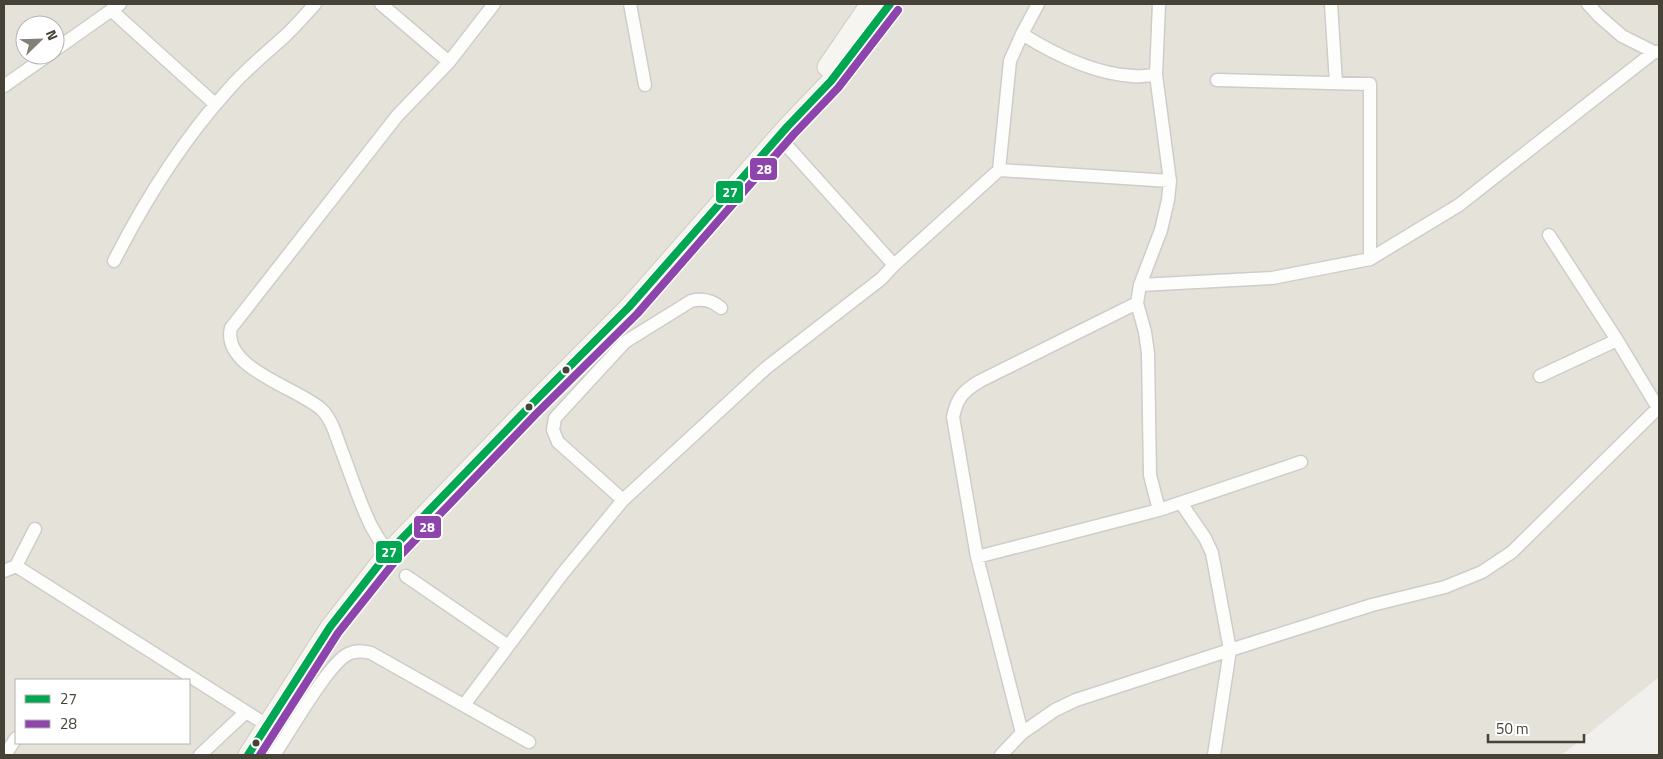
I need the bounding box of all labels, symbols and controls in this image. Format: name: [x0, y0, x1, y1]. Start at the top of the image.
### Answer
north arrow: [15, 15, 65, 65]
text: N: [41, 26, 64, 43]
line badge: 28: [749, 157, 778, 181]
text: 28: [756, 158, 772, 179]
line badge: 27: [715, 180, 744, 204]
text: 27: [722, 181, 738, 202]
unlabelled marker: [561, 365, 571, 375]
unlabelled marker: [524, 402, 534, 412]
line badge: 28: [413, 515, 442, 539]
text: 28: [419, 516, 435, 537]
line badge: 27: [375, 540, 403, 564]
text: 27: [381, 541, 397, 562]
legend: [15, 679, 190, 744]
text: 27: [60, 687, 77, 710]
text: 28: [60, 712, 77, 735]
scale bar: [1488, 712, 1584, 744]
text: 50 m: [1496, 717, 1529, 740]
unlabelled marker: [251, 738, 261, 748]

